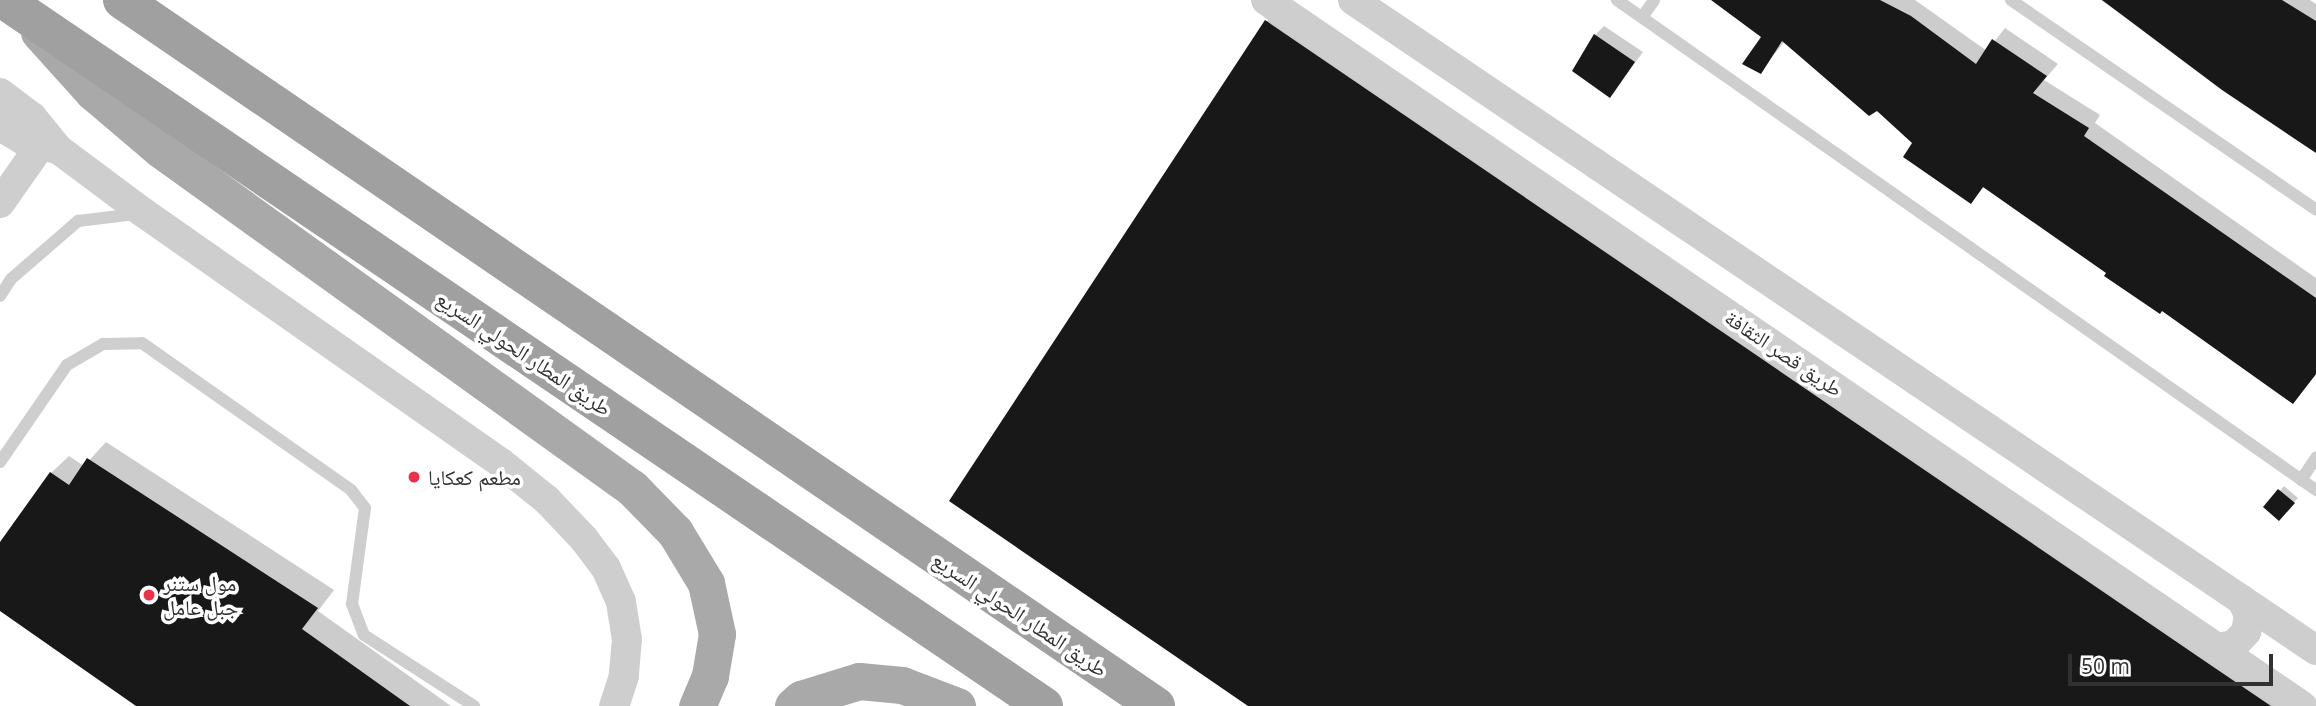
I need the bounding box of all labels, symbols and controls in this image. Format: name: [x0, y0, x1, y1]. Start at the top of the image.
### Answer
street label: طريق المطار الحولي السريع: [432, 285, 616, 421]
street label: طريق قصر الثقافة: [1720, 304, 1848, 402]
place label: مطعم كعكايا: [428, 464, 521, 490]
marker: مطعم كعكايا: [406, 469, 422, 485]
street label: طريق المطار الحولي السريع: [928, 546, 1112, 682]
place label: مول ستنر جبل عامل: [163, 570, 238, 620]
marker: مول ستنر جبل عامل: [141, 587, 157, 603]
scale bar: [2071, 640, 2276, 684]
text: 50 m: [2081, 652, 2130, 680]

